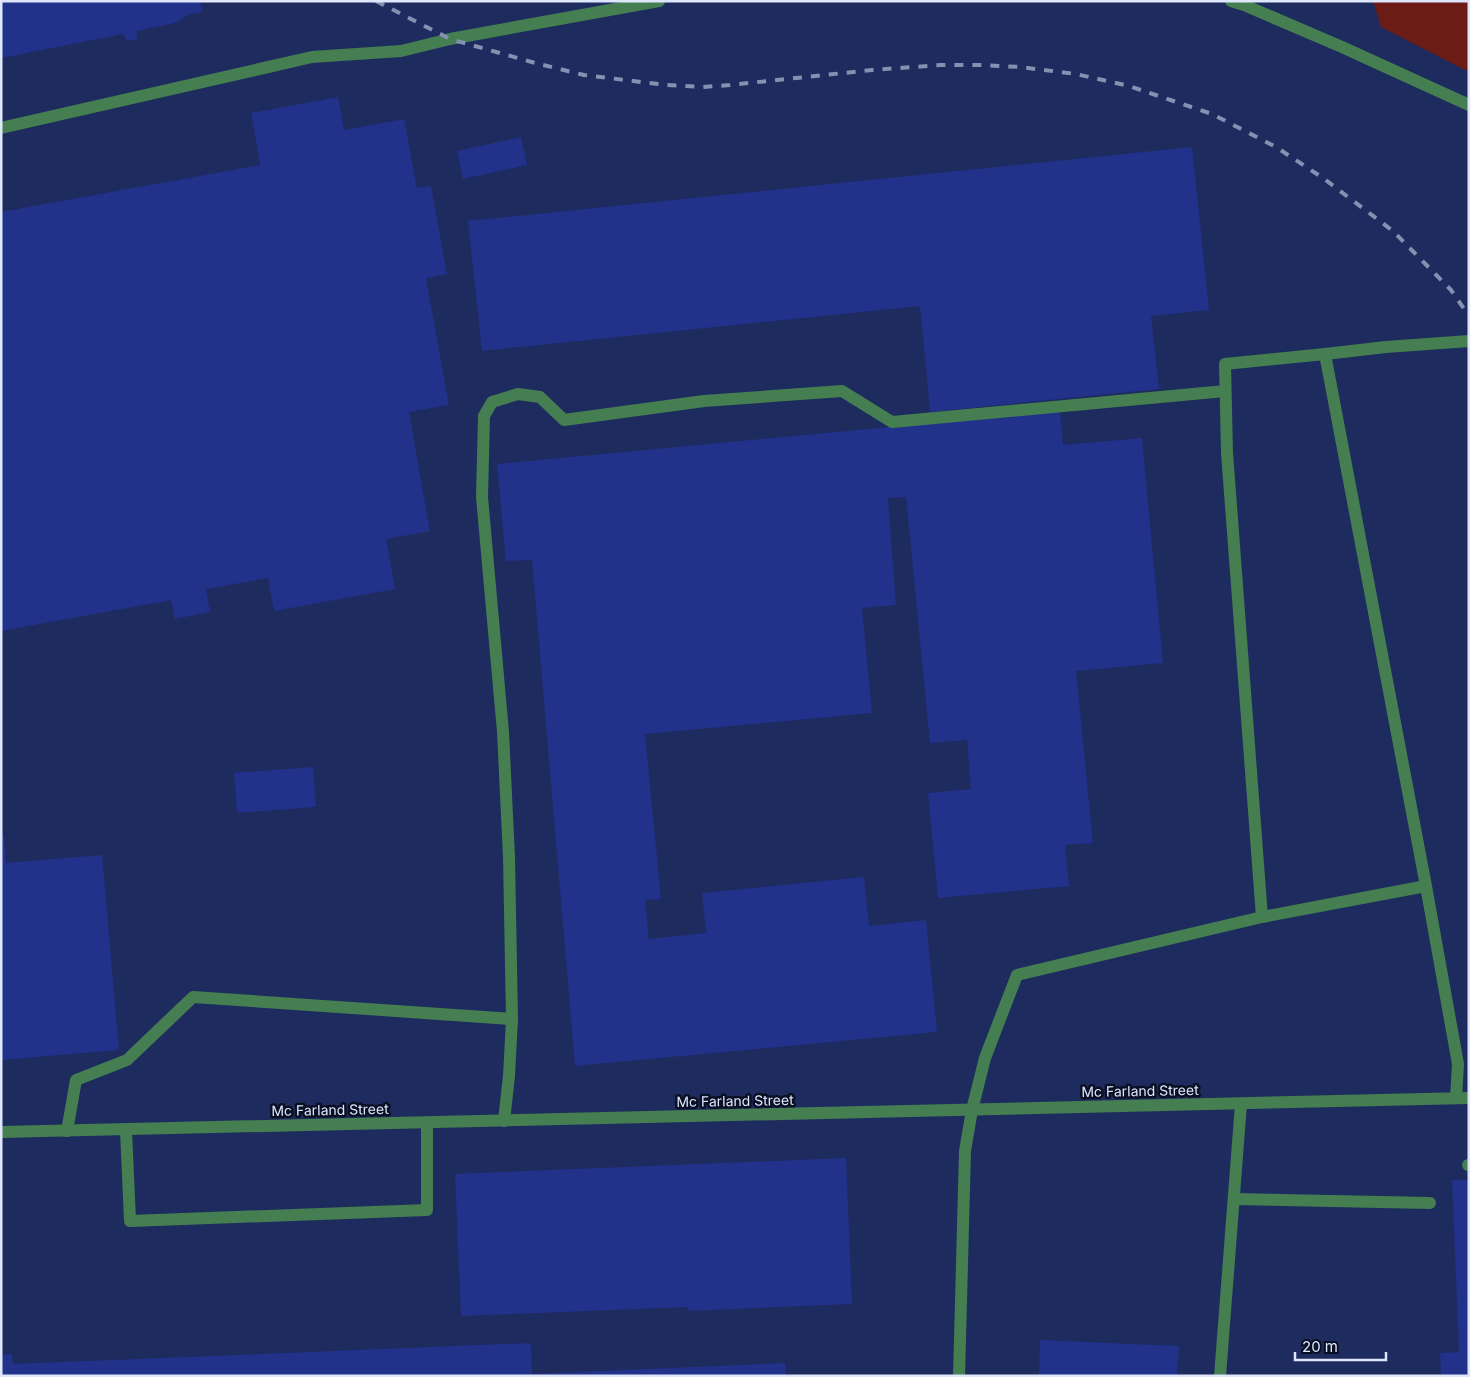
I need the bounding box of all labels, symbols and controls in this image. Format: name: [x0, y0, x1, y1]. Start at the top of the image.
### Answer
street label: Mc Farland Street: [1081, 1081, 1199, 1100]
street label: Mc Farland Street: [676, 1091, 794, 1110]
street label: Mc Farland Street: [271, 1100, 389, 1119]
scale bar: [1295, 1330, 1386, 1362]
text: 20 m: [1302, 1337, 1338, 1356]

